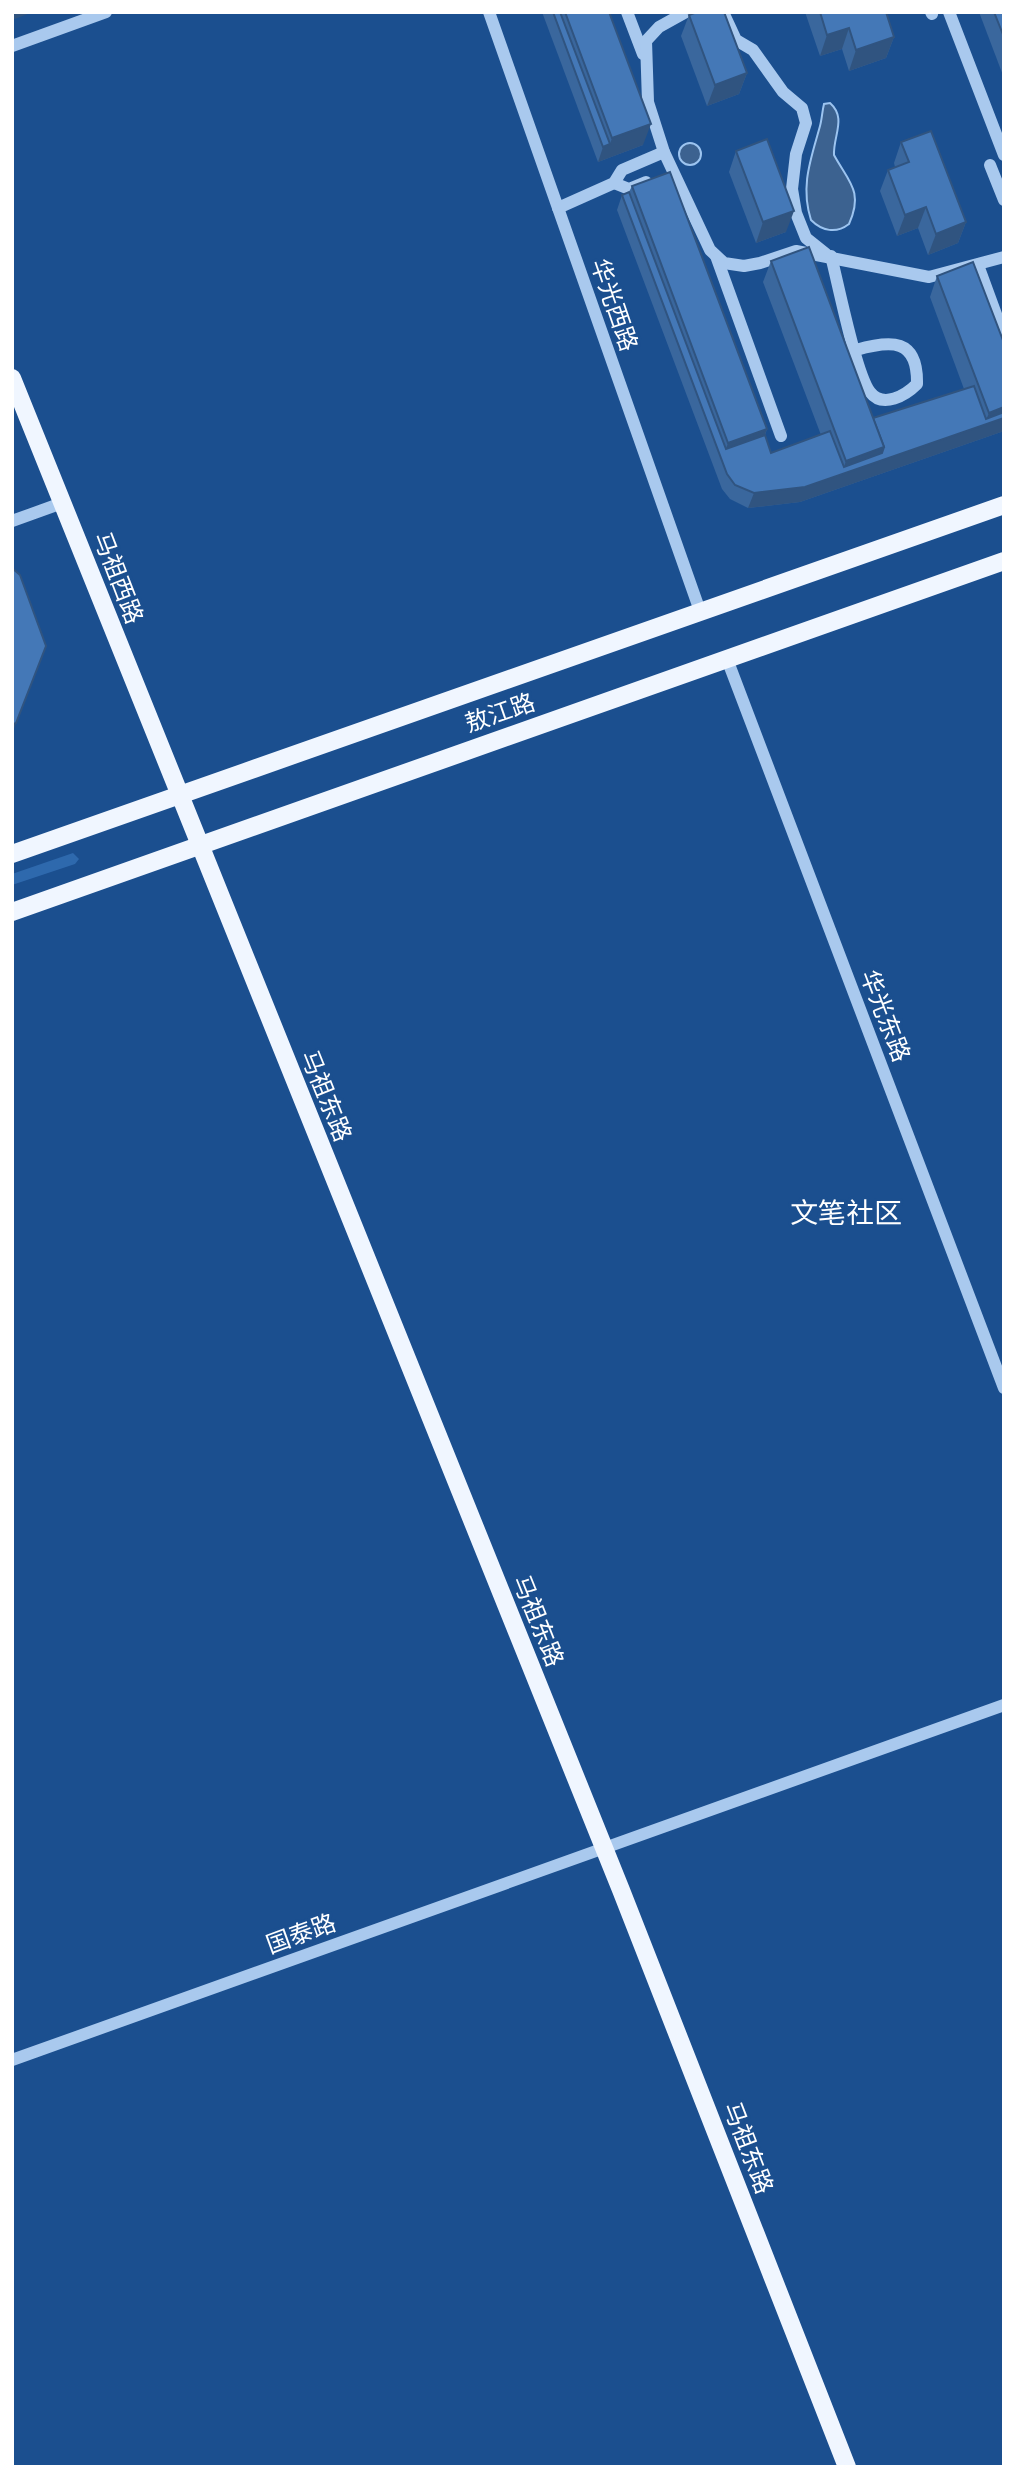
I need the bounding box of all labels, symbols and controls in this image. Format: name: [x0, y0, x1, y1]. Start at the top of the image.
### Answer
street label: 华光西路: [584, 254, 645, 355]
street label: 马祖西路: [87, 527, 150, 628]
street label: 敖江路: [461, 686, 539, 739]
street label: 华光东路: [854, 965, 917, 1066]
street label: 马祖东路: [294, 1046, 359, 1146]
district label: 文笔社区: [790, 1194, 902, 1231]
street label: 马祖东路: [506, 1571, 571, 1671]
street label: 国泰路: [262, 1907, 340, 1960]
street label: 马祖东路: [717, 2097, 780, 2198]

